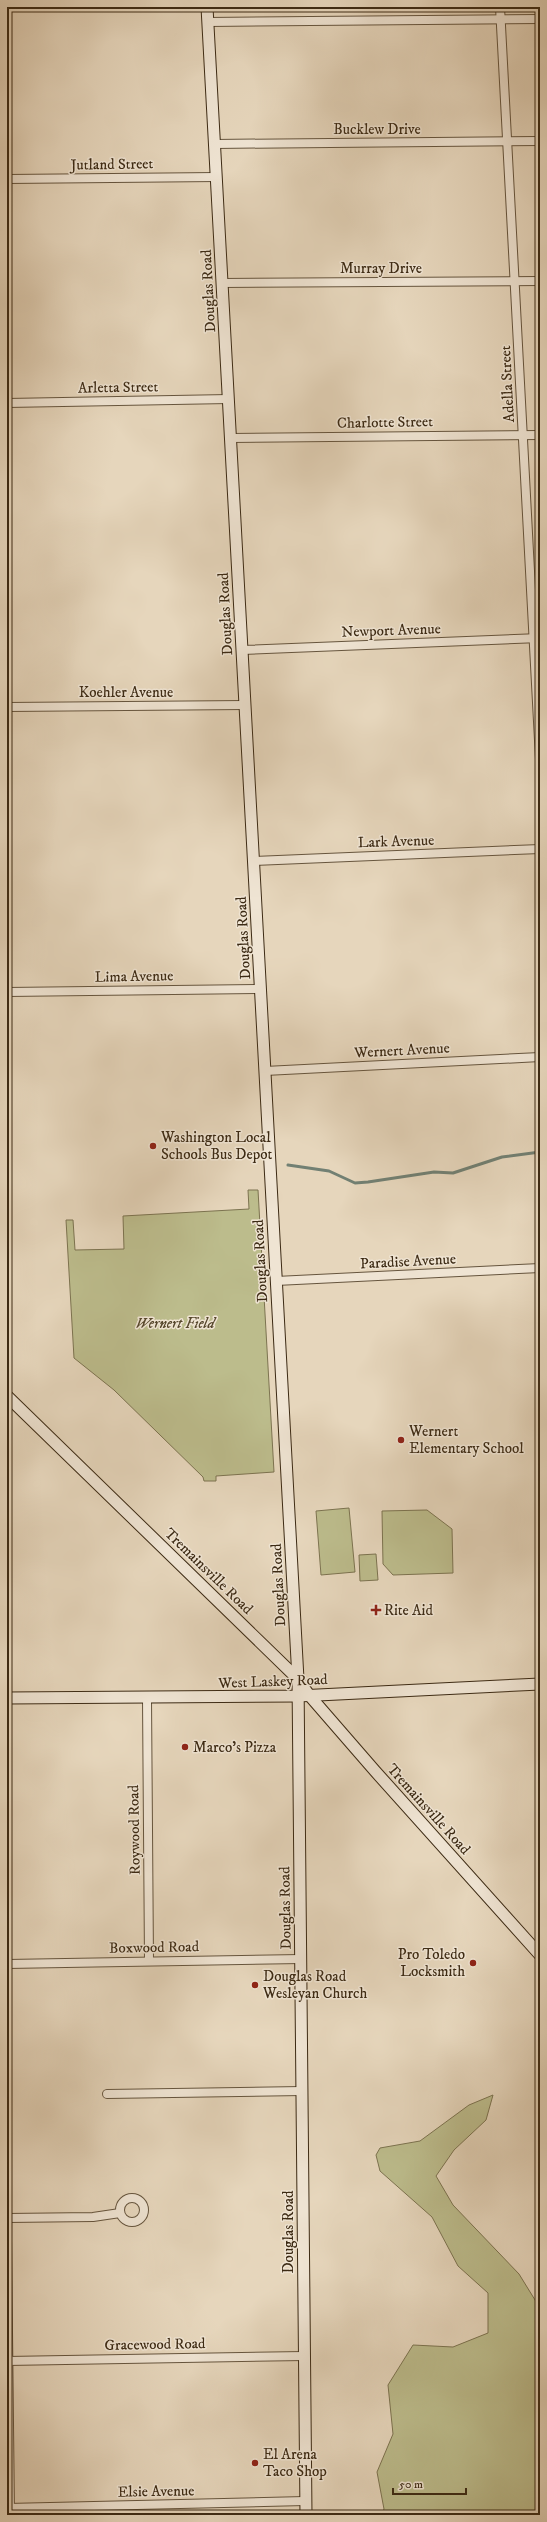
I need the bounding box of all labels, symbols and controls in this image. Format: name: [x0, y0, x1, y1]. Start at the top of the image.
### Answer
street label: Bucklew Drive: [333, 120, 421, 139]
street label: Jutland Street: [69, 154, 154, 175]
street label: Douglas Road: [197, 248, 220, 333]
street label: Murray Drive: [340, 259, 422, 278]
street label: Adella Street: [496, 345, 519, 423]
street label: Arletta Street: [78, 377, 159, 398]
street label: Charlotte Street: [337, 412, 433, 433]
street label: Douglas Road: [214, 571, 237, 656]
street label: Newport Avenue: [341, 619, 441, 642]
street label: Koehler Avenue: [79, 683, 173, 702]
street label: Lark Avenue: [357, 831, 435, 852]
street label: Douglas Road: [232, 895, 255, 980]
street label: Lima Avenue: [94, 966, 174, 987]
street label: Wernert Avenue: [353, 1039, 450, 1063]
place label: Washington Local Schools Bus Depot: [160, 1128, 273, 1164]
marker: Washington Local Schools Bus Depot: [148, 1141, 158, 1151]
street label: Douglas Road: [249, 1218, 272, 1303]
street label: Paradise Avenue: [360, 1249, 456, 1274]
park label: Wernert Field: [135, 1314, 217, 1333]
place label: Wernert Elementary School: [408, 1422, 524, 1458]
marker: Wernert Elementary School: [396, 1435, 406, 1445]
street label: Tremainsville Road: [160, 1524, 257, 1619]
street label: Douglas Road: [267, 1542, 290, 1627]
place label: Rite Aid: [384, 1601, 433, 1620]
marker: Rite Aid: [371, 1605, 381, 1615]
street label: West Laskey Road: [217, 1670, 329, 1693]
place label: Marco's Pizza: [193, 1738, 277, 1757]
marker: Marco's Pizza: [180, 1742, 190, 1752]
street label: Tremainsville Road: [383, 1760, 475, 1859]
street label: Roywood Road: [124, 1784, 145, 1875]
street label: Douglas Road: [275, 1866, 296, 1950]
street label: Boxwood Road: [109, 1937, 200, 1958]
place label: Pro Toledo Locksmith: [398, 1945, 465, 1981]
marker: Pro Toledo Locksmith: [468, 1958, 478, 1968]
place label: Douglas Road Wesleyan Church: [262, 1967, 367, 2003]
marker: Douglas Road Wesleyan Church: [250, 1980, 260, 1990]
street label: Douglas Road: [279, 2190, 298, 2274]
street label: Gracewood Road: [104, 2334, 206, 2355]
place label: El Arena Taco Shop: [263, 2445, 327, 2481]
marker: El Arena Taco Shop: [250, 2458, 260, 2468]
scale bar: [393, 2470, 466, 2496]
text: 50 m: [399, 2477, 423, 2492]
street label: Elsie Avenue: [118, 2481, 195, 2502]

